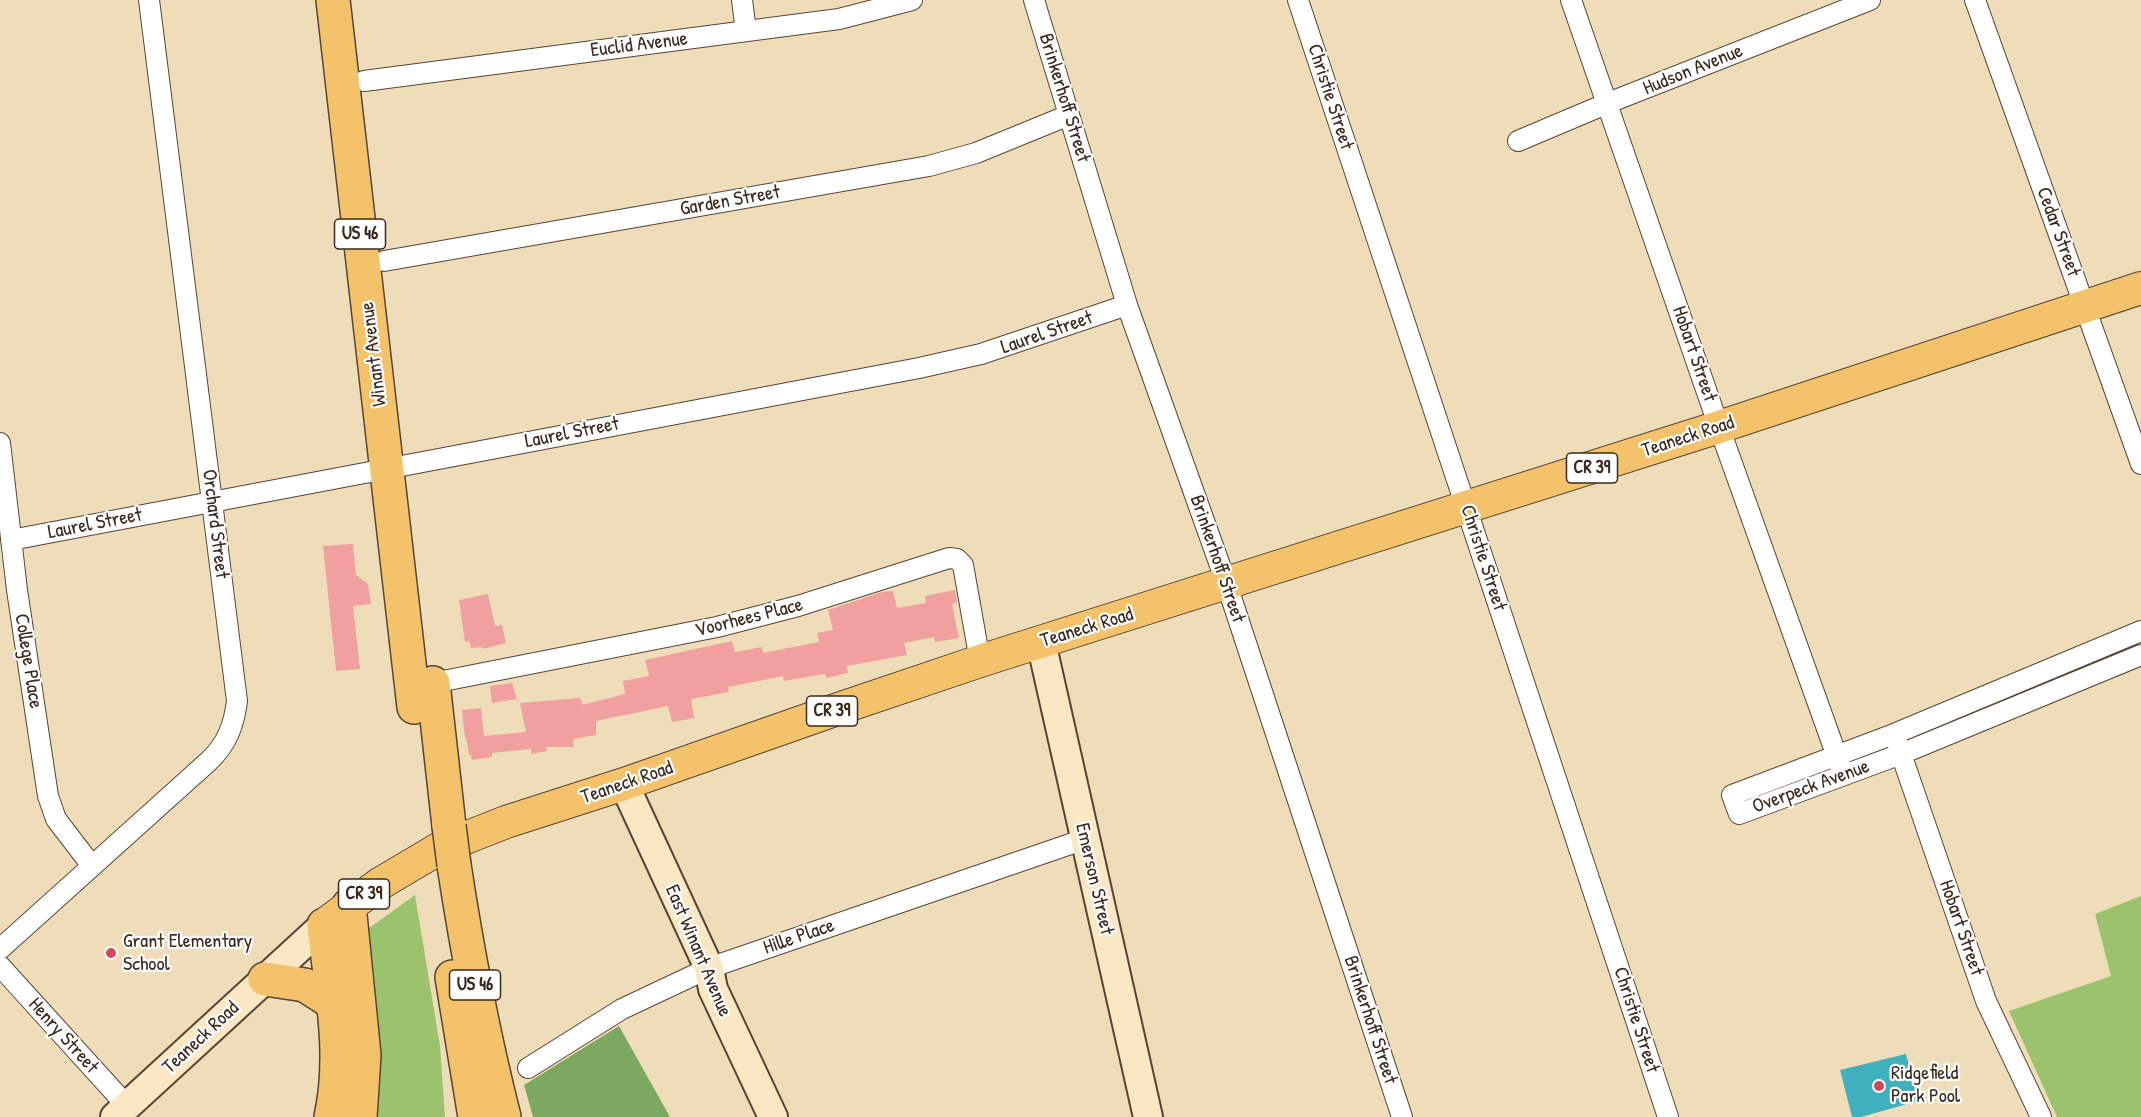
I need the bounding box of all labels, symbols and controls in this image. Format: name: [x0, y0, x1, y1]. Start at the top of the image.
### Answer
street label: Euclid Avenue: [589, 27, 689, 63]
street label: Brinkerhoff Street: [1033, 31, 1095, 165]
street label: Hudson Avenue: [1640, 39, 1746, 101]
street label: Christie Street: [1302, 41, 1358, 153]
street label: Garden Street: [678, 180, 782, 222]
street label: Cedar Street: [2031, 184, 2085, 280]
road number: US 46: [334, 219, 386, 249]
street label: Winant Avenue: [356, 300, 392, 408]
street label: Hobart Street: [1666, 303, 1722, 405]
street label: Laurel Street: [998, 306, 1096, 360]
street label: Teaneck Road: [1639, 411, 1737, 463]
street label: Laurel Street: [523, 412, 621, 454]
road number: CR 39: [1566, 453, 1618, 483]
street label: Orchard Street: [196, 468, 234, 580]
street label: Brinkerhoff Street: [1184, 492, 1250, 626]
street label: Christie Street: [1455, 502, 1511, 614]
street label: Laurel Street: [46, 503, 144, 545]
street label: Voorhees Place: [693, 593, 805, 643]
street label: Teaneck Road: [1038, 603, 1136, 653]
street label: College Place: [9, 612, 47, 710]
road number: CR 39: [806, 696, 858, 726]
street label: Overpeck Avenue: [1749, 755, 1873, 819]
street label: Teaneck Road: [578, 756, 676, 810]
street label: Emerson Street: [1069, 821, 1119, 937]
street label: Hobart Street: [1933, 877, 1989, 979]
road number: CR 39: [338, 879, 389, 909]
street label: East Winant Avenue: [659, 882, 737, 1020]
street label: Hille Place: [760, 914, 838, 960]
place label: Grant Elementary School: [123, 930, 252, 977]
marker: Grant Elementary School: [104, 946, 118, 960]
street label: Brinkerhoff Street: [1338, 953, 1402, 1087]
street label: Christie Street: [1608, 964, 1664, 1076]
road number: US 46: [450, 970, 500, 1000]
street label: Henry Street: [23, 993, 103, 1079]
street label: Teaneck Road: [158, 997, 244, 1079]
place label: Ridgefield Park Pool: [1891, 1062, 1960, 1109]
marker: Ridgefield Park Pool: [1872, 1079, 1886, 1093]

